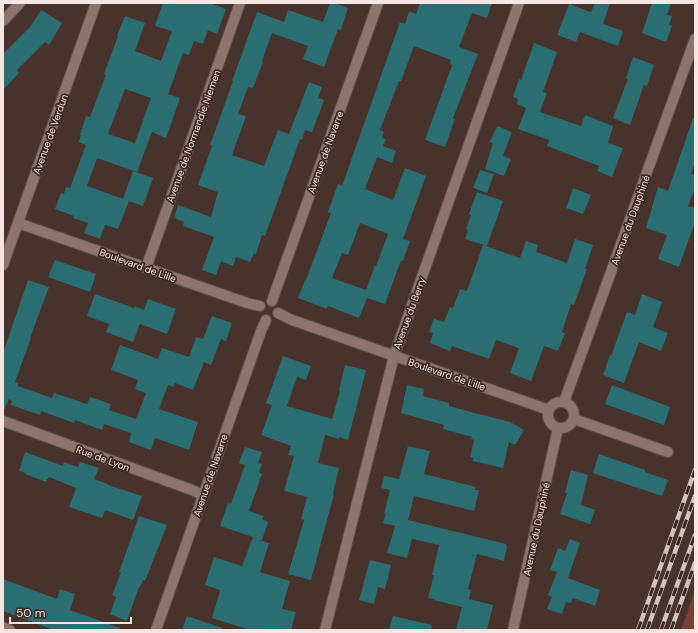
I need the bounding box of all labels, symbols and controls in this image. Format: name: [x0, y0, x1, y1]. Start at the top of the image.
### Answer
street label: Avenue de Normandie Niemen: [163, 68, 224, 204]
street label: Avenue de Verdun: [30, 92, 71, 176]
street label: Avenue de Navarre: [305, 109, 347, 195]
street label: Avenue du Dauphiné: [608, 173, 653, 267]
street label: Boulevard de Lille: [98, 246, 178, 285]
street label: Avenue du Berry: [390, 275, 429, 351]
street label: Boulevard de Lille: [407, 355, 487, 394]
street label: Avenue de Navarre: [190, 432, 231, 518]
street label: Rue de Lyon: [74, 443, 132, 474]
street label: Avenue du Dauphiné: [520, 481, 553, 577]
scale bar: [10, 599, 131, 625]
text: 50 m: [16, 605, 45, 621]

